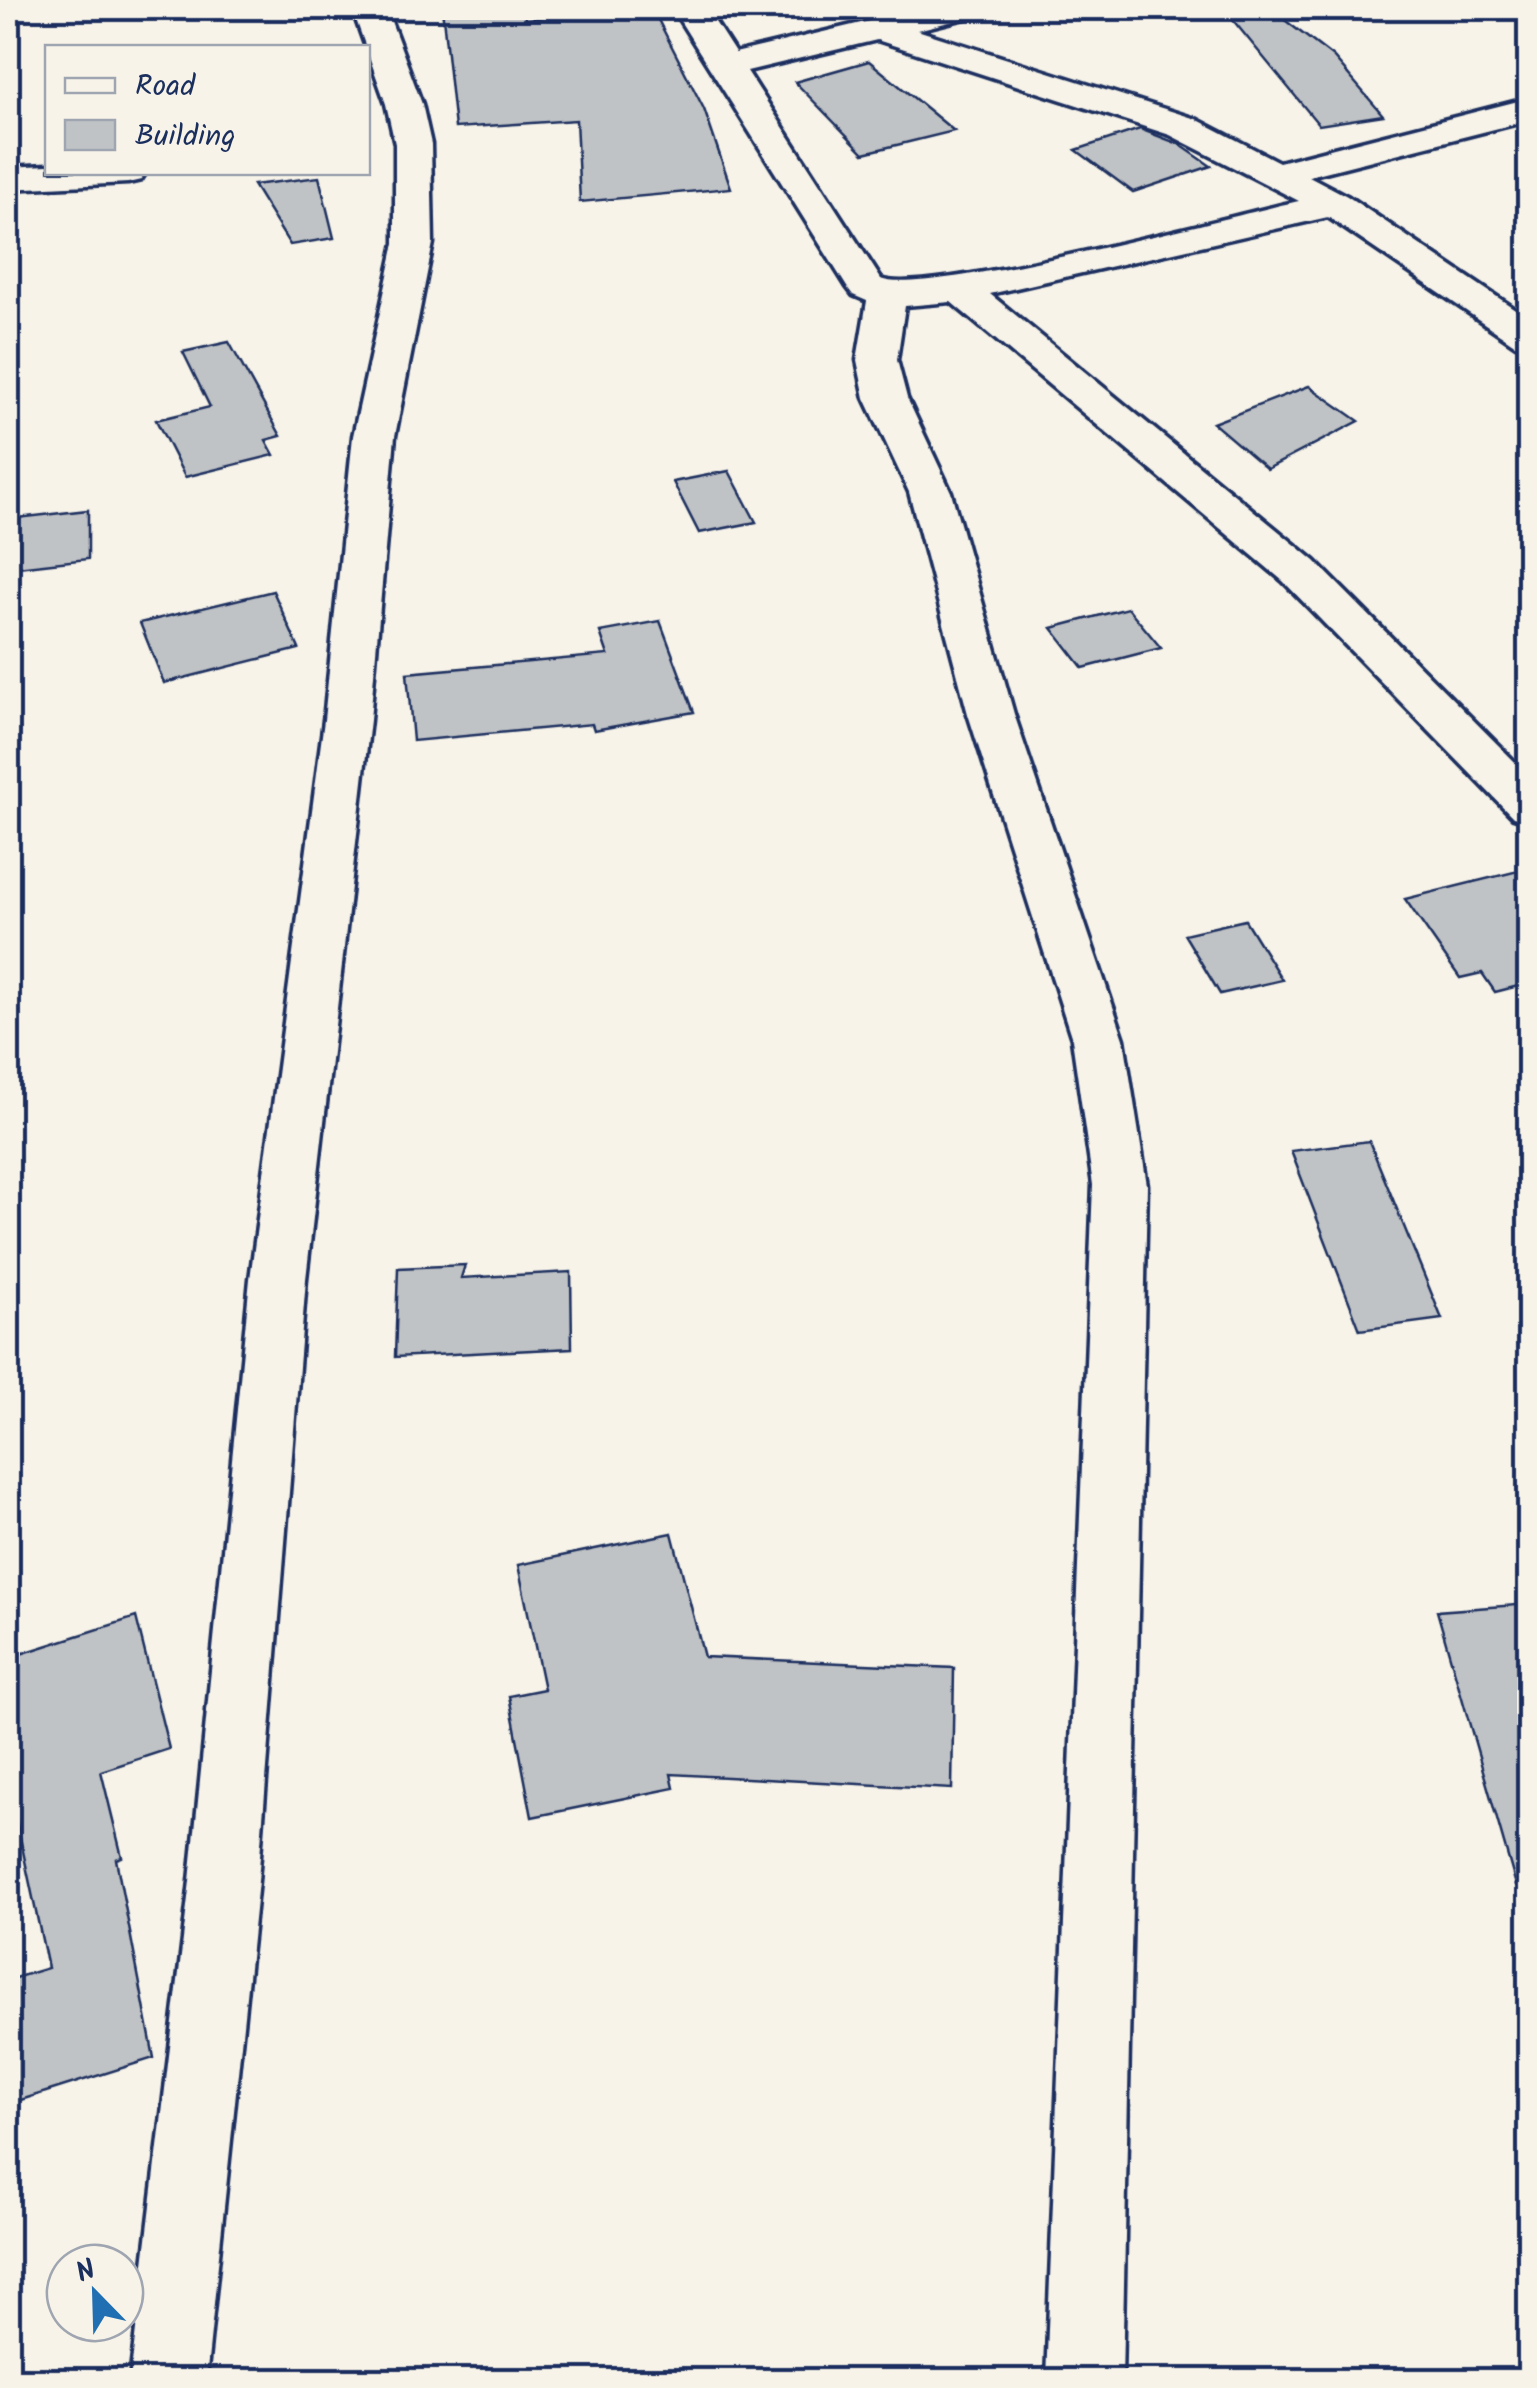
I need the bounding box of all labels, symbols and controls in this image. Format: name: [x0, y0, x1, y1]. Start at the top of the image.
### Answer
legend: [45, 45, 370, 175]
text: Road: [135, 63, 196, 111]
text: Building: [135, 113, 235, 161]
north arrow: [45, 2243, 145, 2343]
text: N: [69, 2248, 103, 2296]

